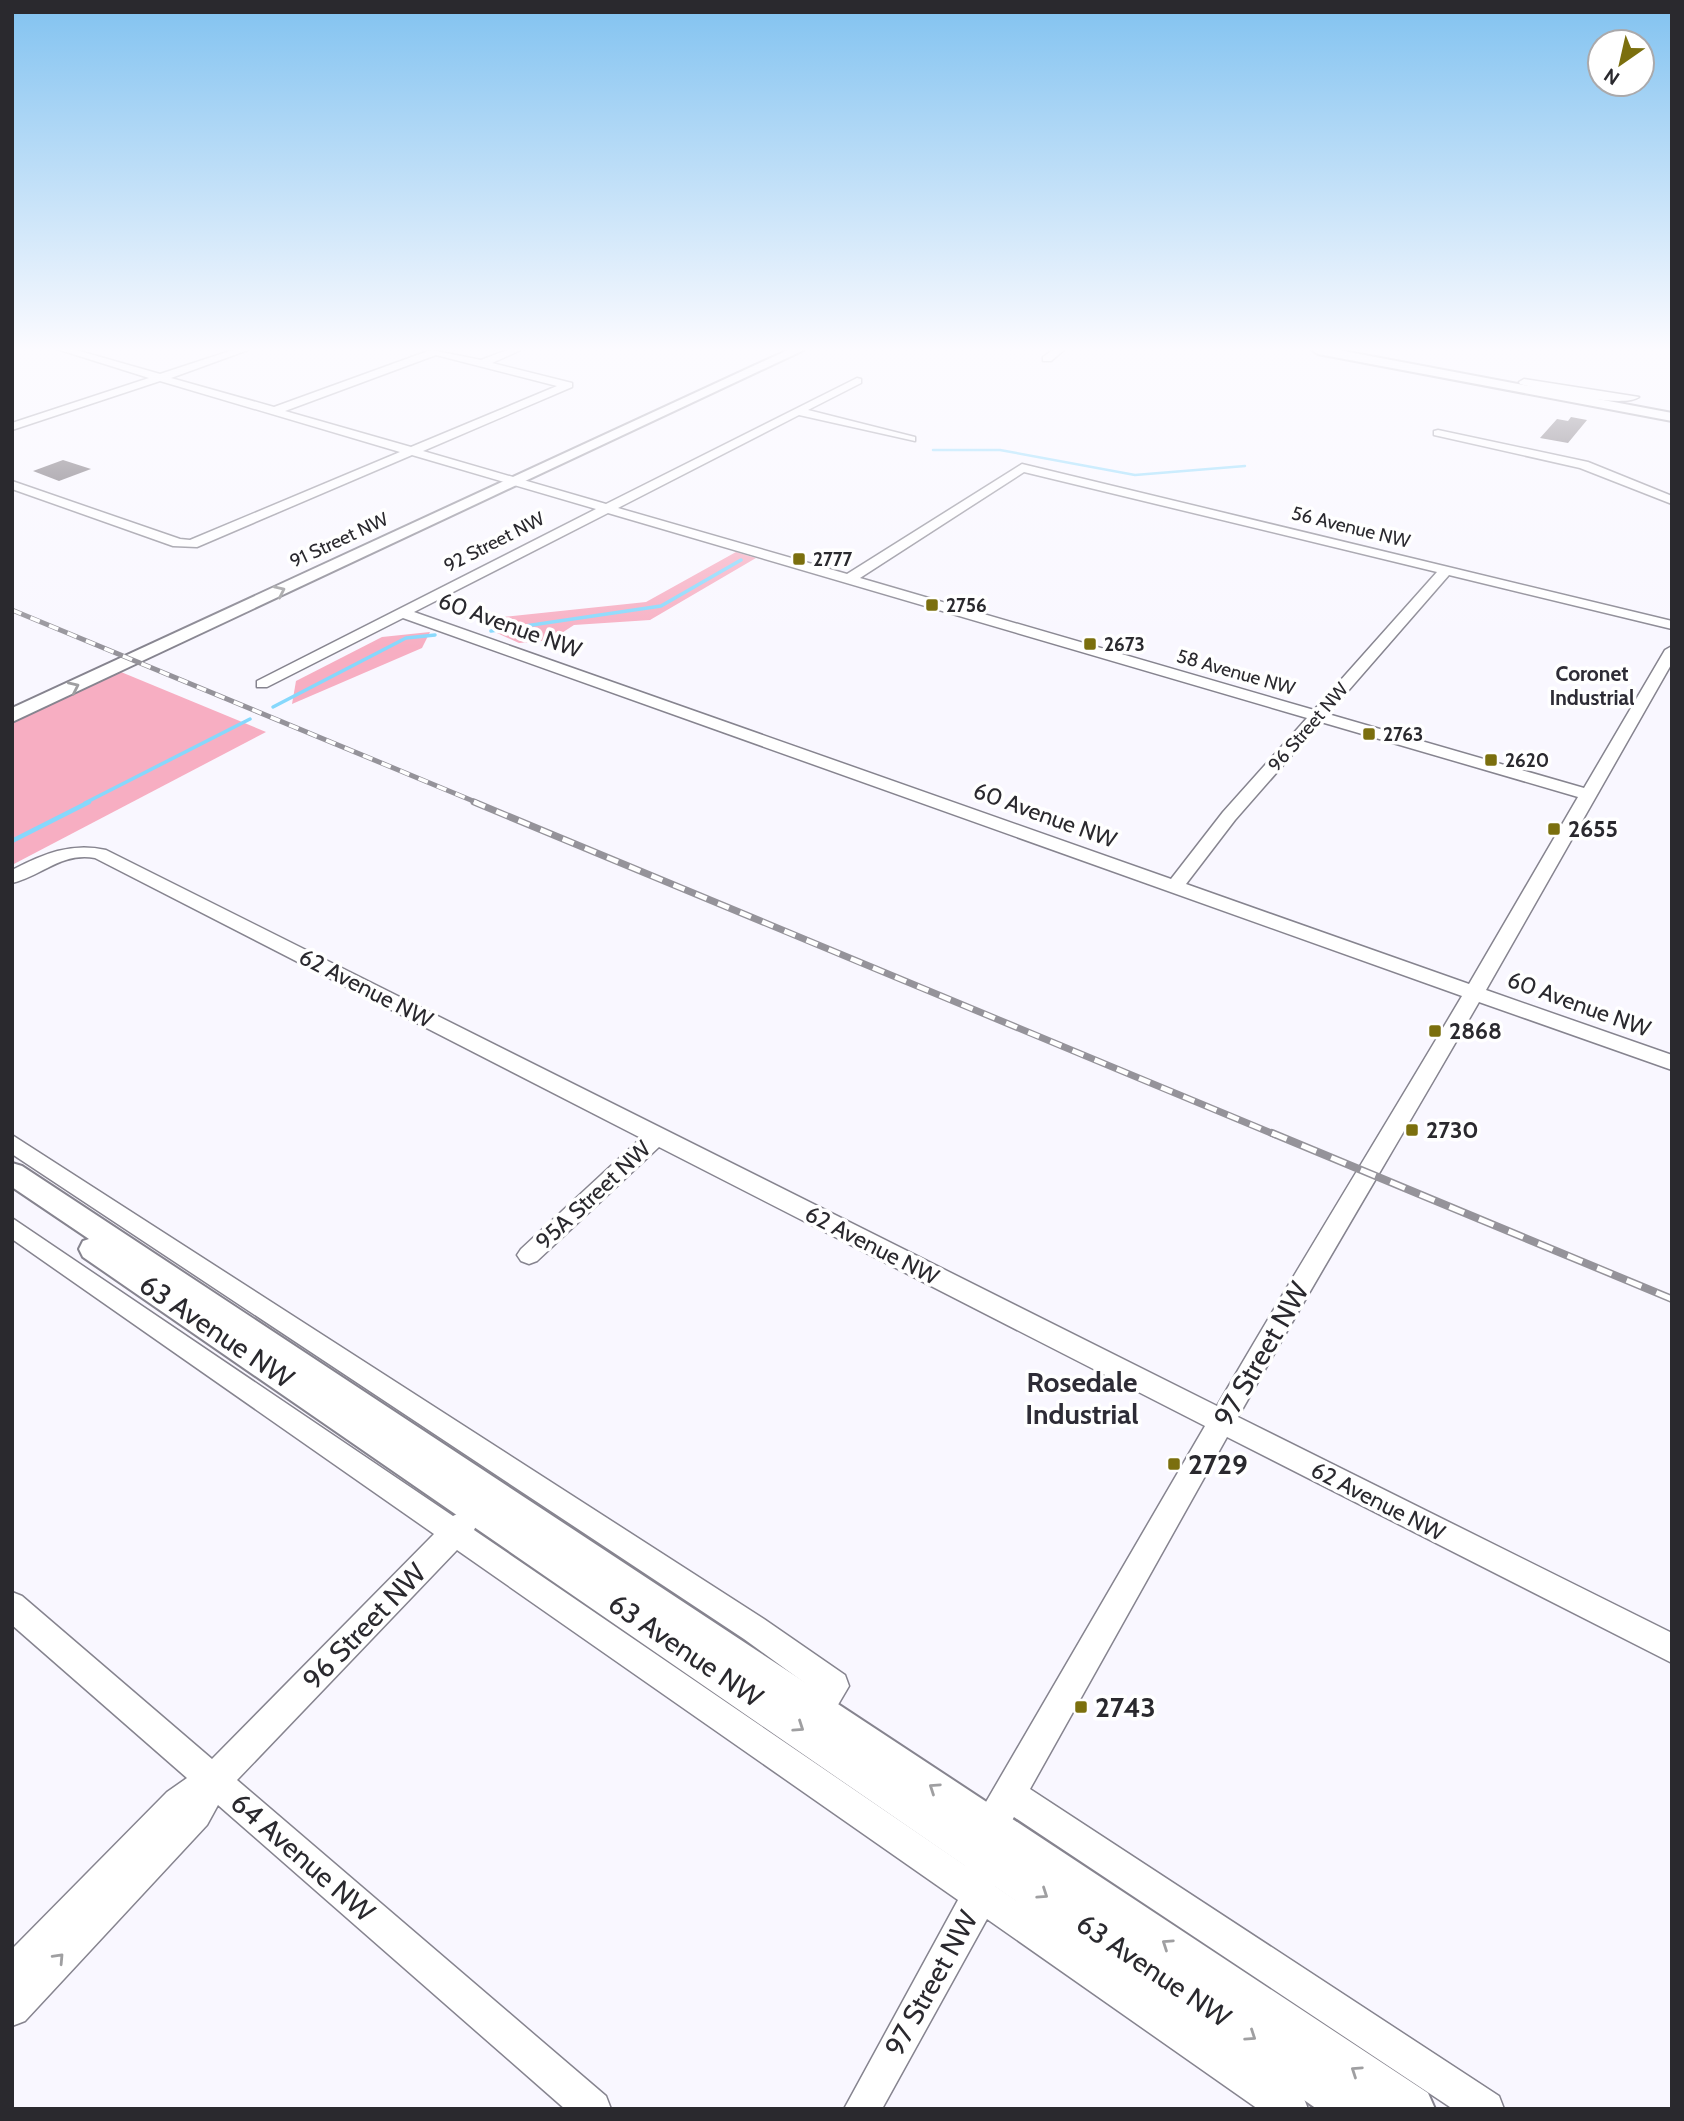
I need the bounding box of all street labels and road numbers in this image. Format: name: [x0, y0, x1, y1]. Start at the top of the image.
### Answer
street label: 56 Avenue NW: [1289, 501, 1413, 553]
street label: 91 Street NW: [286, 507, 392, 573]
street label: 92 Street NW: [440, 507, 548, 577]
street label: 60 Avenue NW: [435, 586, 586, 664]
street label: 58 Avenue NW: [1174, 644, 1298, 700]
street label: 96 Street NW: [1263, 678, 1353, 776]
street label: 60 Avenue NW: [970, 776, 1121, 854]
street label: 62 Avenue NW: [294, 942, 438, 1034]
street label: 60 Avenue NW: [1504, 965, 1655, 1043]
street label: 95A Street NW: [530, 1134, 657, 1255]
street label: 62 Avenue NW: [800, 1199, 944, 1291]
street label: 63 Avenue NW: [133, 1267, 301, 1395]
street label: 97 Street NW: [1206, 1275, 1316, 1432]
street label: 62 Avenue NW: [1306, 1455, 1450, 1547]
street label: 96 Street NW: [295, 1555, 433, 1696]
street label: 63 Avenue NW: [602, 1586, 770, 1714]
street label: 64 Avenue NW: [224, 1785, 382, 1929]
street label: 97 Street NW: [877, 1904, 985, 2062]
street label: 63 Avenue NW: [1070, 1906, 1238, 2034]

